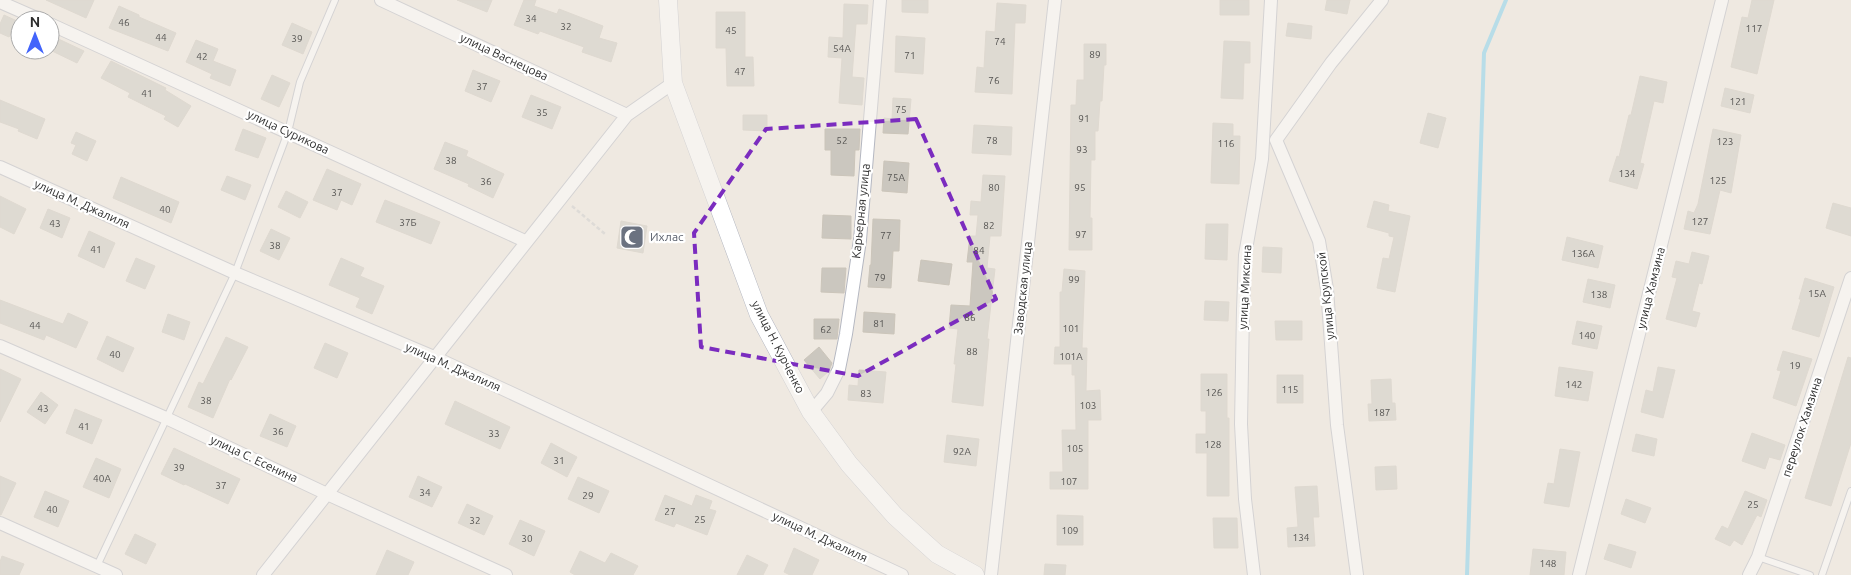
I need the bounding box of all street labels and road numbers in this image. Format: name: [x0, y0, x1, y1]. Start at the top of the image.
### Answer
street label: улица Васнецова: [458, 30, 550, 83]
street label: улица Сурикова: [245, 107, 331, 156]
street label: Карьерная улица: [849, 163, 872, 259]
street label: улица М. Джалиля: [32, 177, 132, 230]
street label: Заводская улица: [1011, 241, 1034, 335]
street label: улица Миксина: [1236, 244, 1253, 330]
street label: улица Хамзина: [1634, 246, 1667, 330]
street label: улица Крупской: [1314, 251, 1337, 341]
street label: улица Н. Курченко: [749, 298, 807, 395]
street label: улица М. Джалиля: [403, 340, 503, 393]
street label: переулок Хамзина: [1779, 375, 1824, 478]
street label: улица С. Есенина: [208, 433, 300, 485]
street label: улица М. Джалиля: [771, 509, 870, 564]

